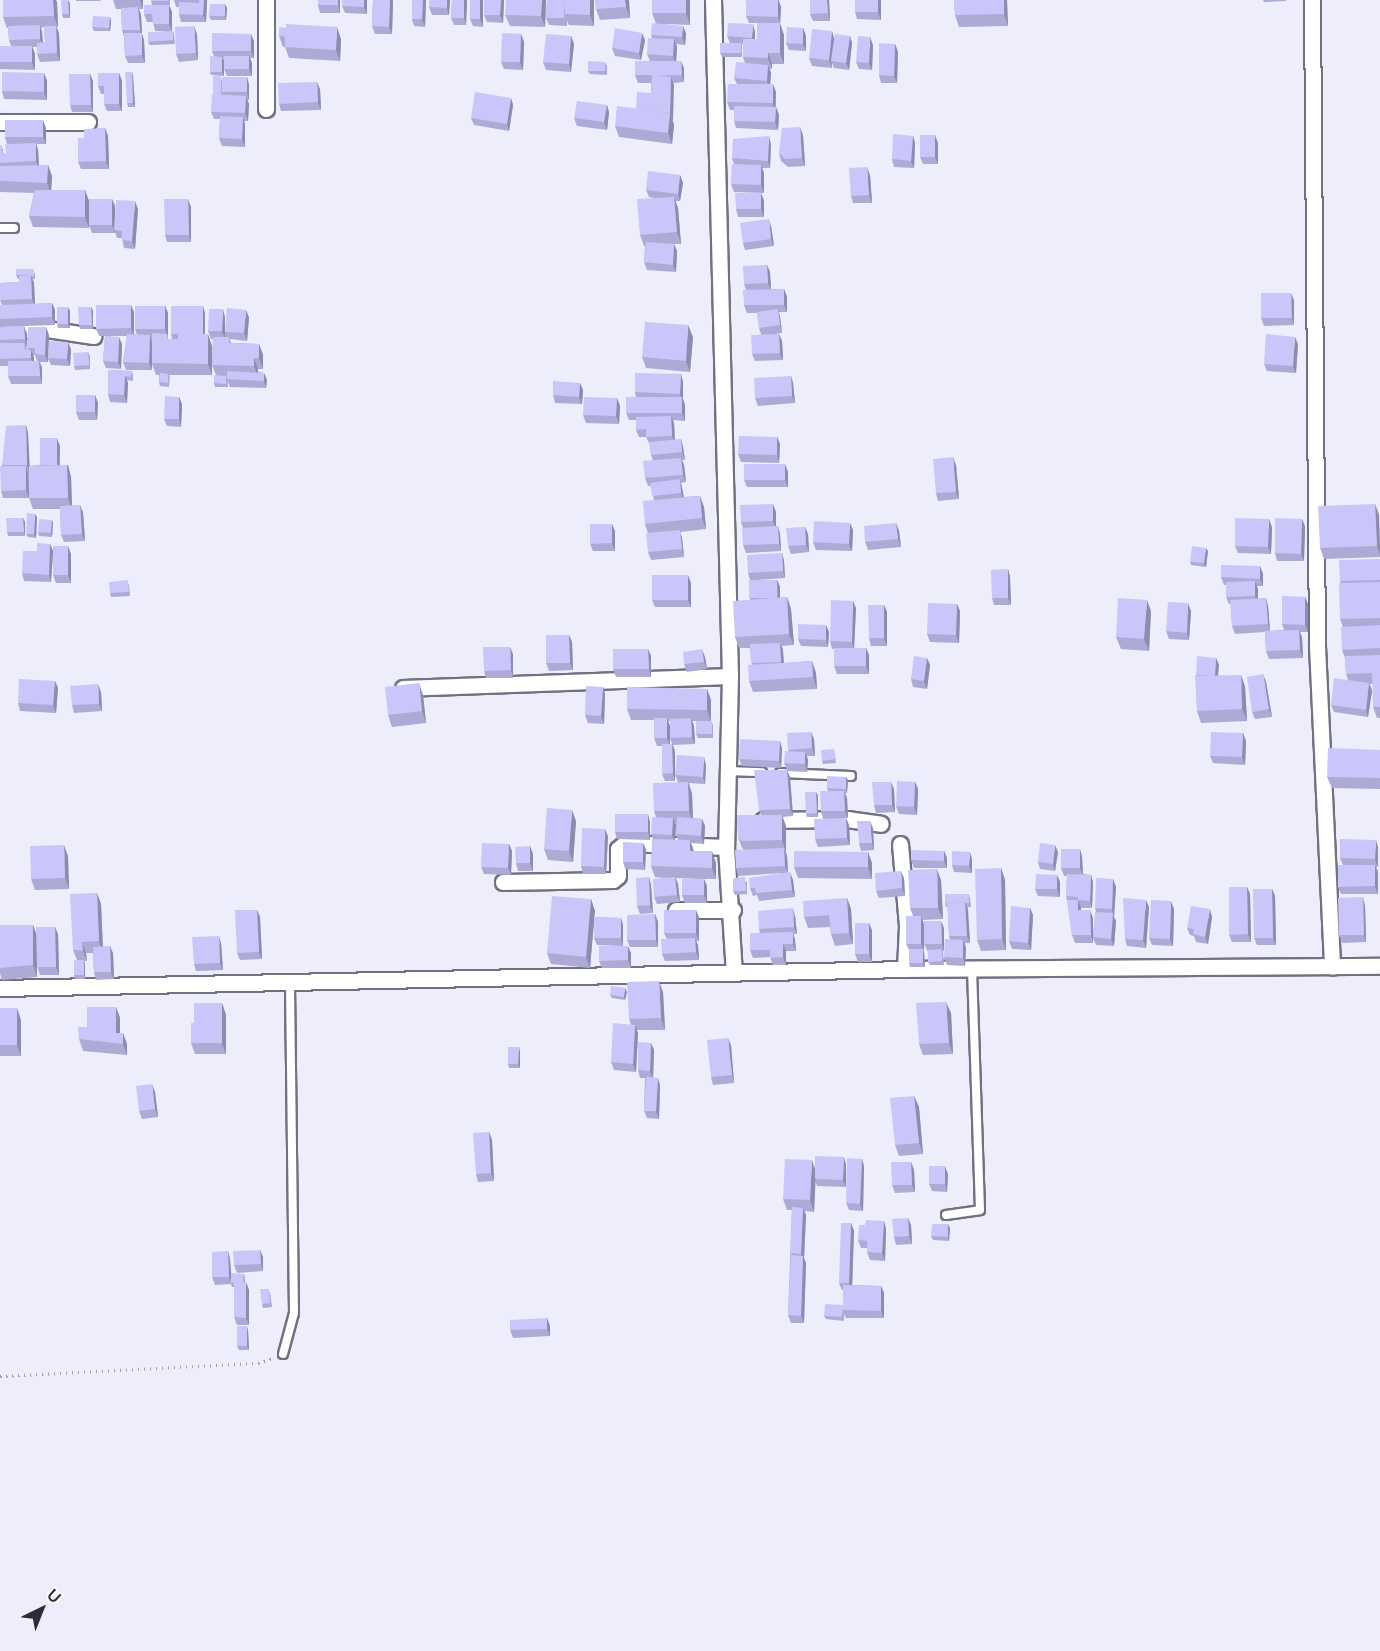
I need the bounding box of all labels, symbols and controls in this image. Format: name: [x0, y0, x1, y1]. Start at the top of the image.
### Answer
north arrow: [12, 1579, 72, 1639]
text: U: [44, 1584, 65, 1606]

